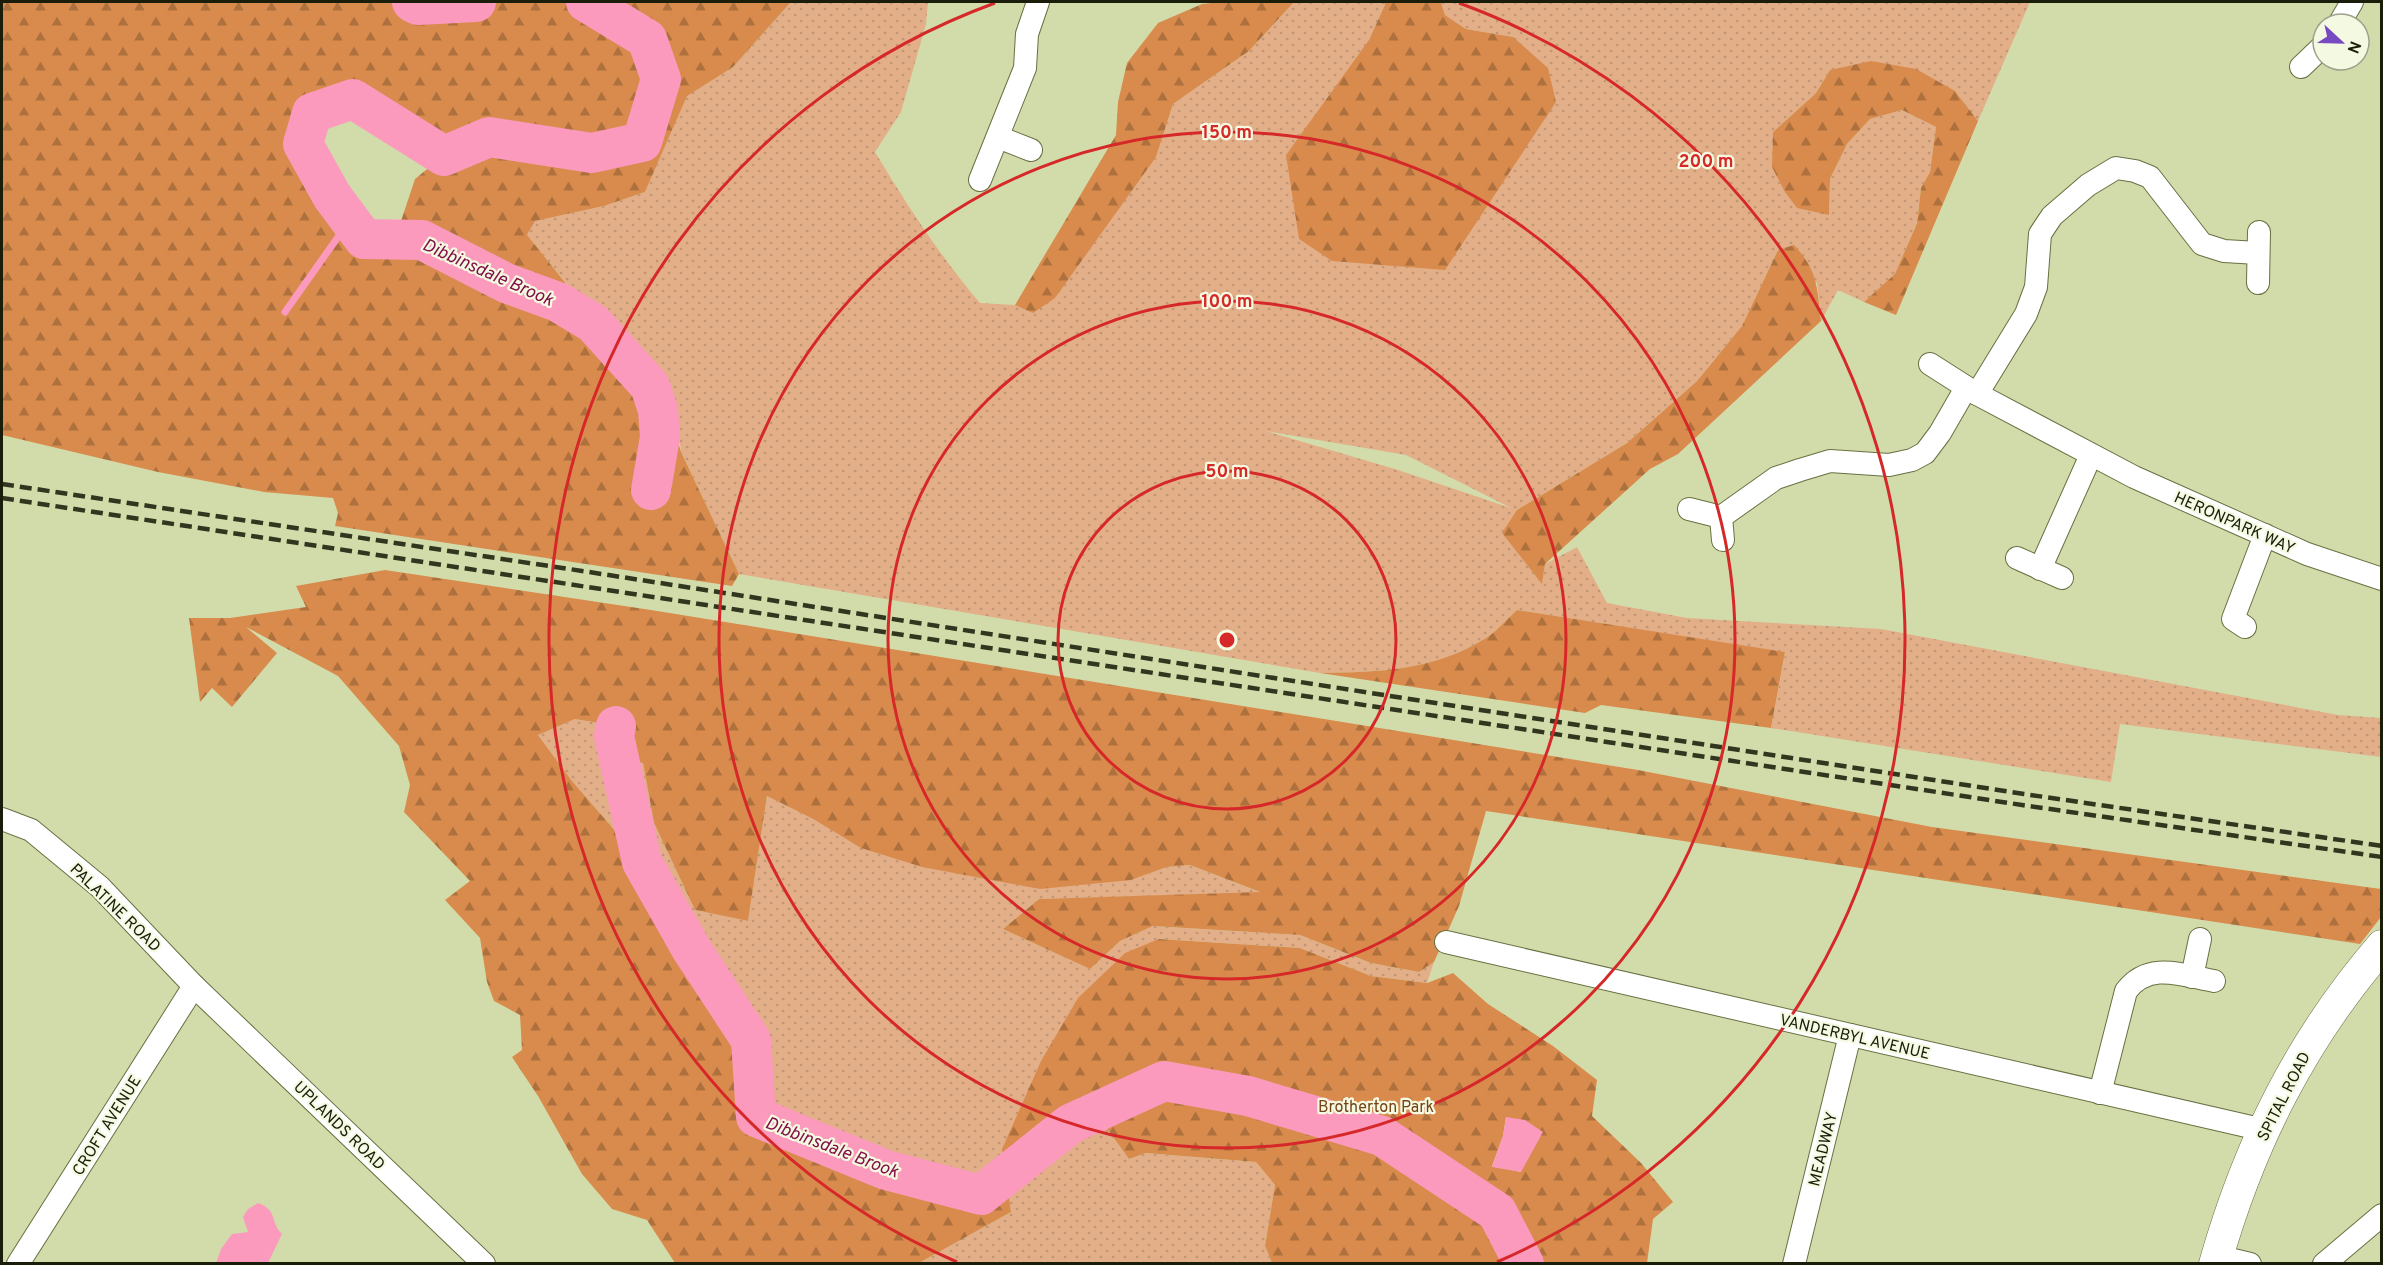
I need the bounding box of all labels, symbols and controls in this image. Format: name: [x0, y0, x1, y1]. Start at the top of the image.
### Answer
north arrow: [2311, 12, 2371, 72]
text: N: [2342, 38, 2364, 56]
text: 150 m: [1202, 122, 1252, 145]
text: 200 m: [1678, 151, 1734, 174]
water label: Dibbinsdale Brook: [418, 234, 557, 313]
text: 100 m: [1201, 291, 1253, 314]
text: 50 m: [1205, 461, 1249, 484]
street label: HERONPARK WAY: [2171, 488, 2298, 559]
centre of rings: [1217, 630, 1237, 650]
street label: PALATINE ROAD: [65, 860, 164, 957]
street label: VANDERBYL AVENUE: [1777, 1011, 1932, 1065]
street label: SPITAL ROAD: [2254, 1049, 2316, 1145]
street label: CROFT AVENUE: [69, 1072, 146, 1180]
street label: UPLANDS ROAD: [289, 1078, 389, 1175]
park label: Brotherton Park: [1318, 1098, 1434, 1118]
street label: MEADWAY: [1805, 1110, 1843, 1189]
water label: Dibbinsdale Brook: [762, 1112, 902, 1185]

